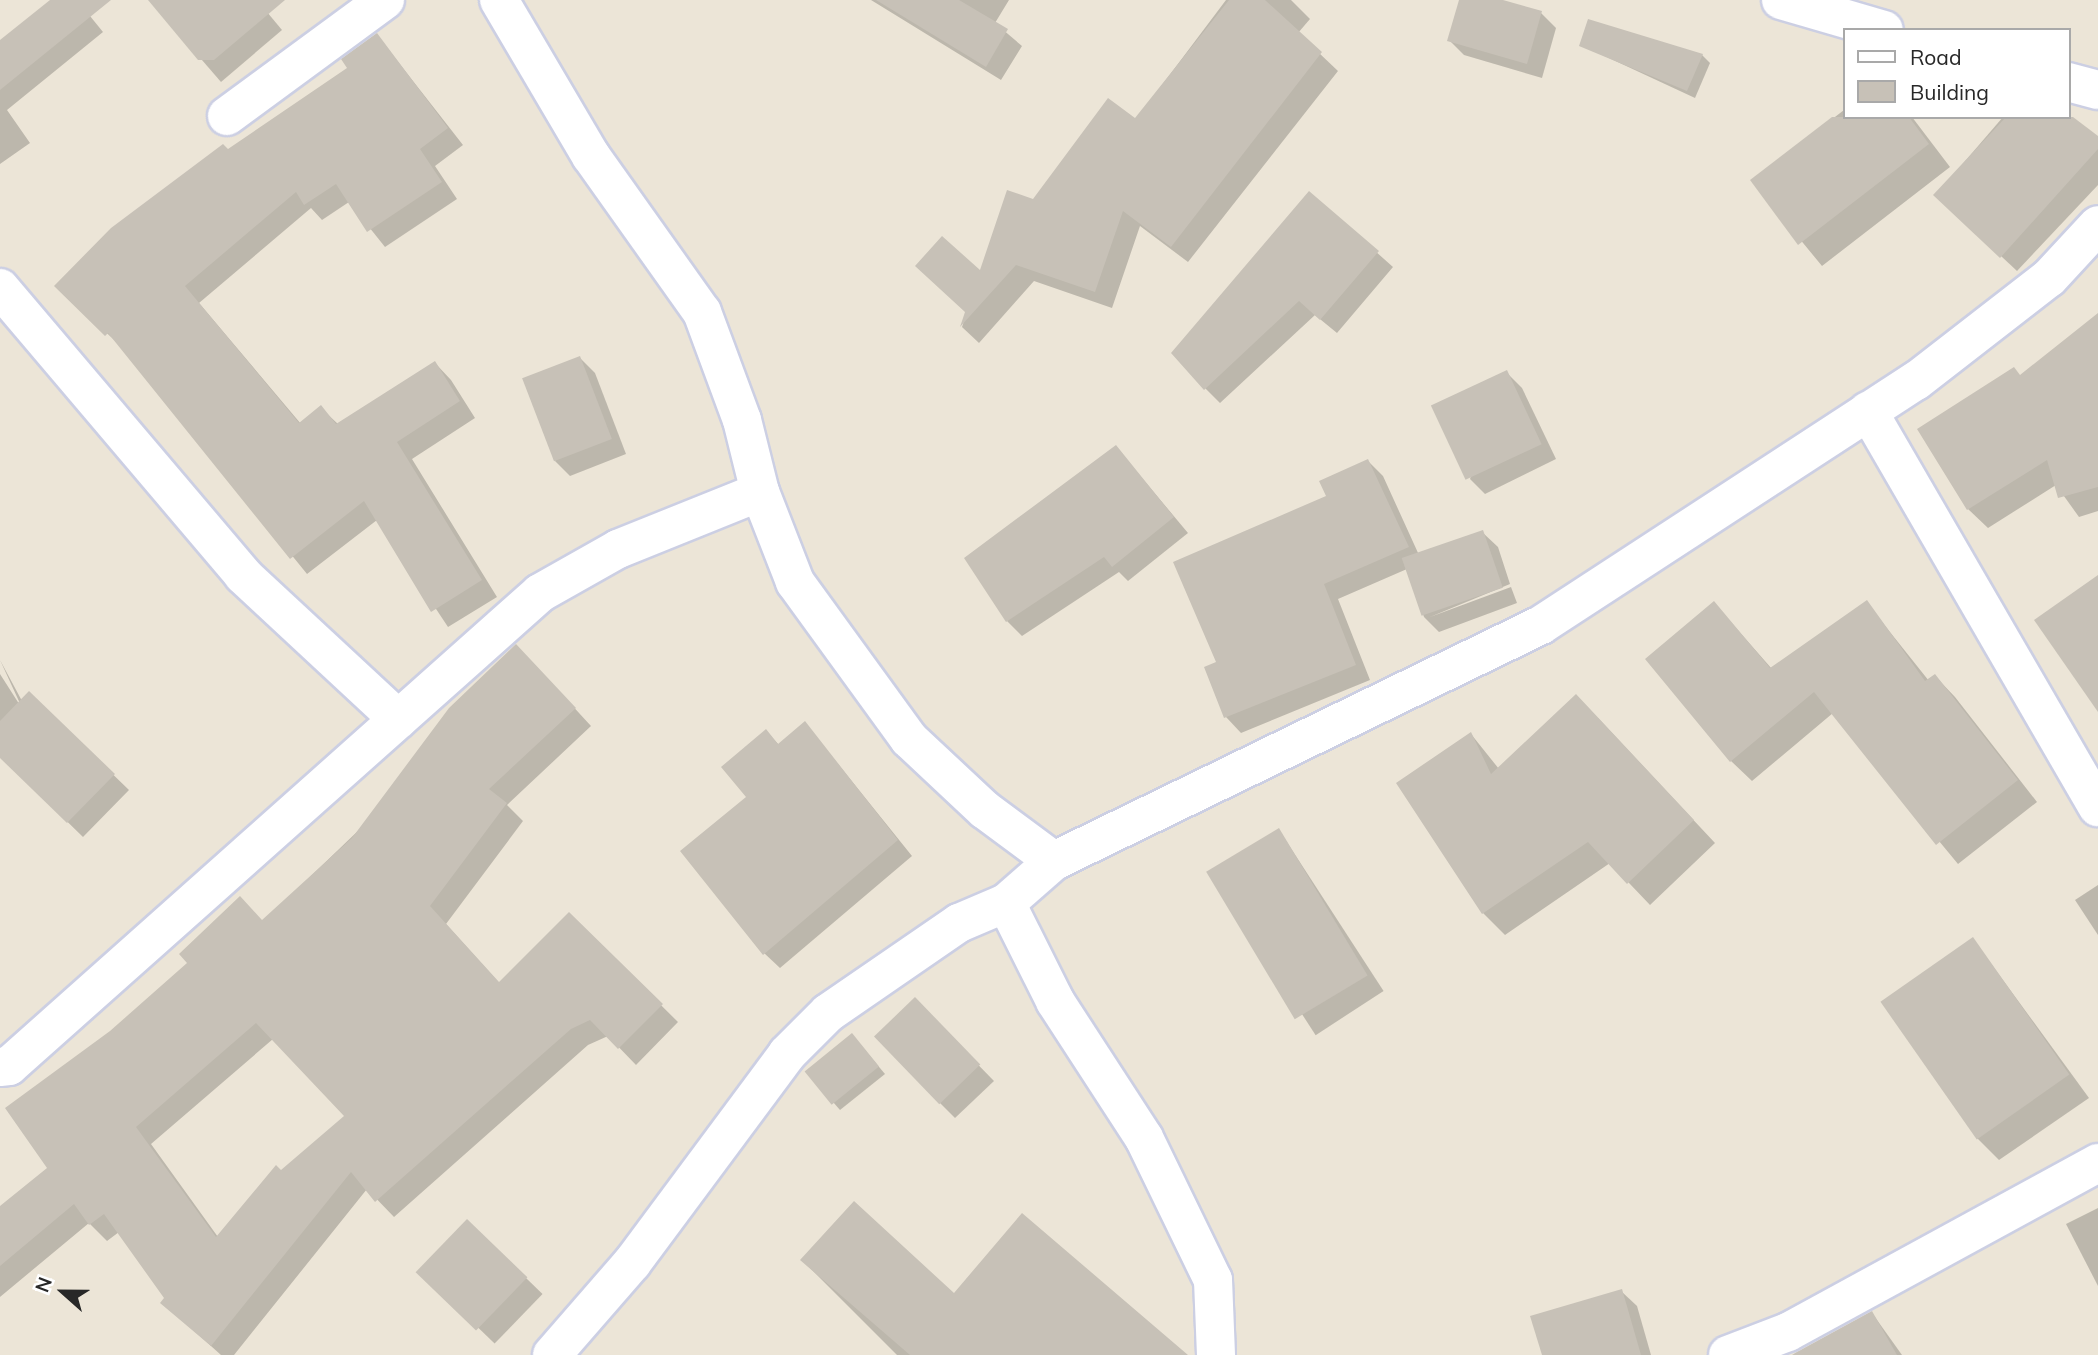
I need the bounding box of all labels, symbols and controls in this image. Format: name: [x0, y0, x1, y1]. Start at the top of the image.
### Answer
legend: [1842, 28, 2070, 119]
text: Road: [1910, 44, 1961, 70]
text: Building: [1910, 79, 1989, 105]
north arrow: [28, 1257, 98, 1327]
text: N: [30, 1273, 57, 1295]

